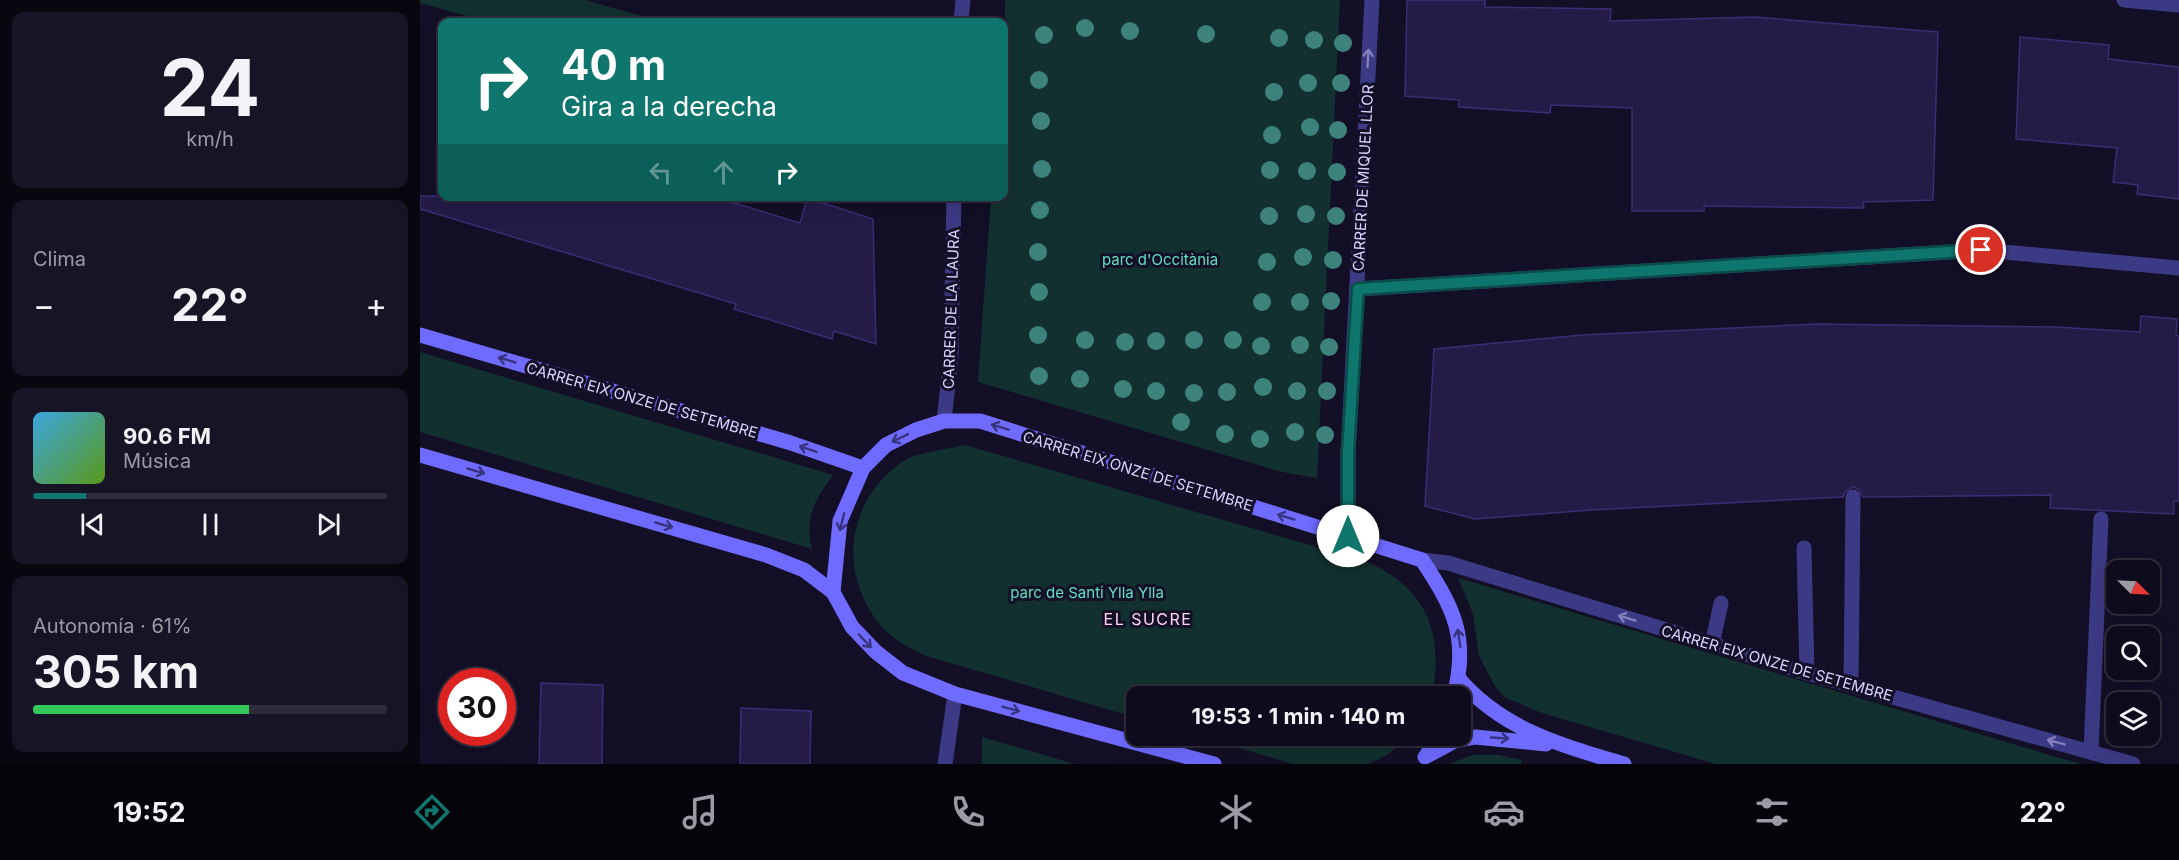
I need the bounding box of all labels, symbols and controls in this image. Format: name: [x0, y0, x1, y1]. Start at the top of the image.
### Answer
text: 40 m: [561, 39, 666, 90]
text: 24: [160, 40, 260, 135]
icon: right: [462, 42, 540, 120]
one-way arrow: [1363, 49, 1374, 69]
street label: CARRER DE MIQUEL LLOR: [1349, 84, 1377, 272]
text: Gira a la derecha: [561, 90, 777, 123]
text: km/h: [186, 127, 234, 151]
icon: left: [644, 156, 677, 189]
icon: ahead: [707, 156, 740, 189]
icon: right: [770, 156, 803, 189]
pin: [1955, 224, 2006, 275]
street label: CARRER DE LA LAURA: [939, 229, 963, 389]
icon: arrive: [1964, 233, 1997, 266]
text: Clima: [33, 247, 86, 271]
park label: parc d'Occitània: [1102, 250, 1218, 269]
text: 22°: [171, 277, 249, 332]
text: −: [33, 285, 55, 325]
text: +: [365, 285, 387, 325]
one-way arrow: [498, 354, 517, 365]
street label: CARRER EIX ONZE DE SETEMBRE: [524, 358, 760, 442]
one-way arrow: [991, 421, 1010, 432]
text: 90.6 FM: [123, 423, 211, 449]
street label: CARRER EIX ONZE DE SETEMBRE: [1021, 427, 1255, 515]
one-way arrow: [891, 432, 909, 444]
one-way arrow: [799, 442, 818, 453]
text: Música: [123, 449, 191, 473]
one-way arrow: [466, 466, 485, 477]
position arrow: [1316, 504, 1380, 568]
icon: previous: [76, 508, 109, 541]
icon: pause: [194, 508, 227, 541]
icon: next: [312, 508, 345, 541]
one-way arrow: [1277, 511, 1296, 522]
one-way arrow: [835, 512, 847, 531]
one-way arrow: [654, 520, 673, 531]
north arrow: [2106, 560, 2160, 614]
map controls: [2106, 560, 2160, 746]
park label: parc de Santi Ylla Ylla: [1010, 583, 1164, 602]
district label: EL SUCRE: [1104, 609, 1192, 629]
one-way arrow: [1618, 612, 1637, 623]
text: Autonomía · 61%: [33, 614, 192, 638]
street label: CARRER EIX ONZE DE SETEMBRE: [1659, 621, 1895, 705]
button: search: [2106, 626, 2160, 680]
one-way arrow: [1453, 629, 1464, 649]
one-way arrow: [858, 633, 872, 648]
text: 305 km: [33, 644, 199, 699]
speed limit sign: 30: [438, 668, 516, 746]
button: layers: [2106, 692, 2160, 746]
text: 19:53 · 1 min · 140 m: [1192, 703, 1405, 729]
one-way arrow: [1001, 704, 1020, 715]
one-way arrow: [1490, 733, 1510, 744]
one-way arrow: [2047, 736, 2066, 748]
icon: directions: [411, 791, 453, 833]
icon: music: [679, 791, 721, 833]
icon: phone: [947, 791, 989, 833]
icon: climate: [1215, 791, 1257, 833]
icon: car: [1483, 791, 1525, 833]
icon: filters: [1751, 791, 1793, 833]
text: 19:52: [113, 796, 185, 829]
text: 22°: [2019, 796, 2066, 829]

